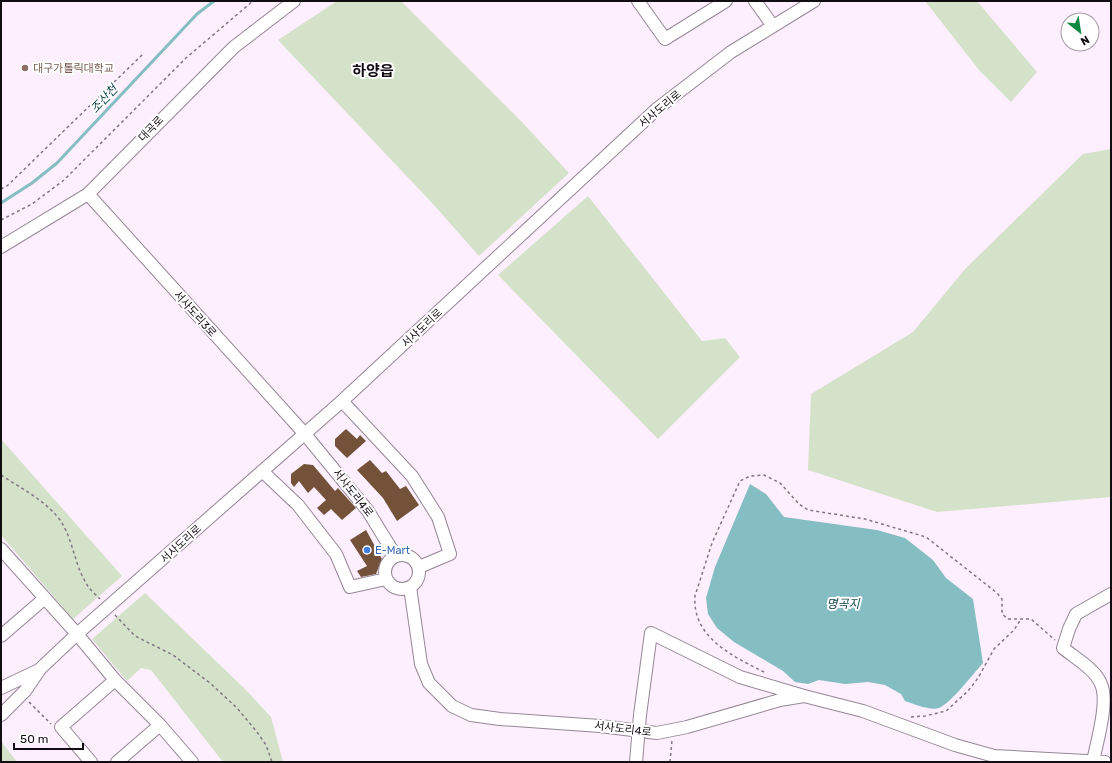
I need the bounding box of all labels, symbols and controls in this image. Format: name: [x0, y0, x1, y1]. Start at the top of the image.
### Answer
north arrow: [1060, 12, 1100, 52]
text: N: [1078, 33, 1091, 48]
place label: 대구가톨릭대학교: [33, 62, 114, 75]
district label: 하양읍: [352, 62, 394, 80]
marker: 대구가톨릭대학교: [20, 63, 30, 73]
water label: 조산천: [88, 81, 122, 116]
street label: 서사도리로: [636, 88, 684, 130]
street label: 대곡로: [136, 114, 166, 144]
street label: 서사도리3로: [171, 288, 219, 340]
street label: 서사도리로: [399, 306, 445, 350]
street label: 서사도리4로: [330, 466, 376, 520]
street label: 서사도리로: [158, 522, 204, 566]
place label: E-Mart: [375, 544, 411, 557]
marker: E-Mart: [362, 545, 372, 555]
water label: 명곡지: [826, 597, 861, 611]
street label: 서사도리4로: [594, 719, 652, 739]
scale bar: [14, 725, 83, 751]
text: 50 m: [20, 732, 48, 746]

